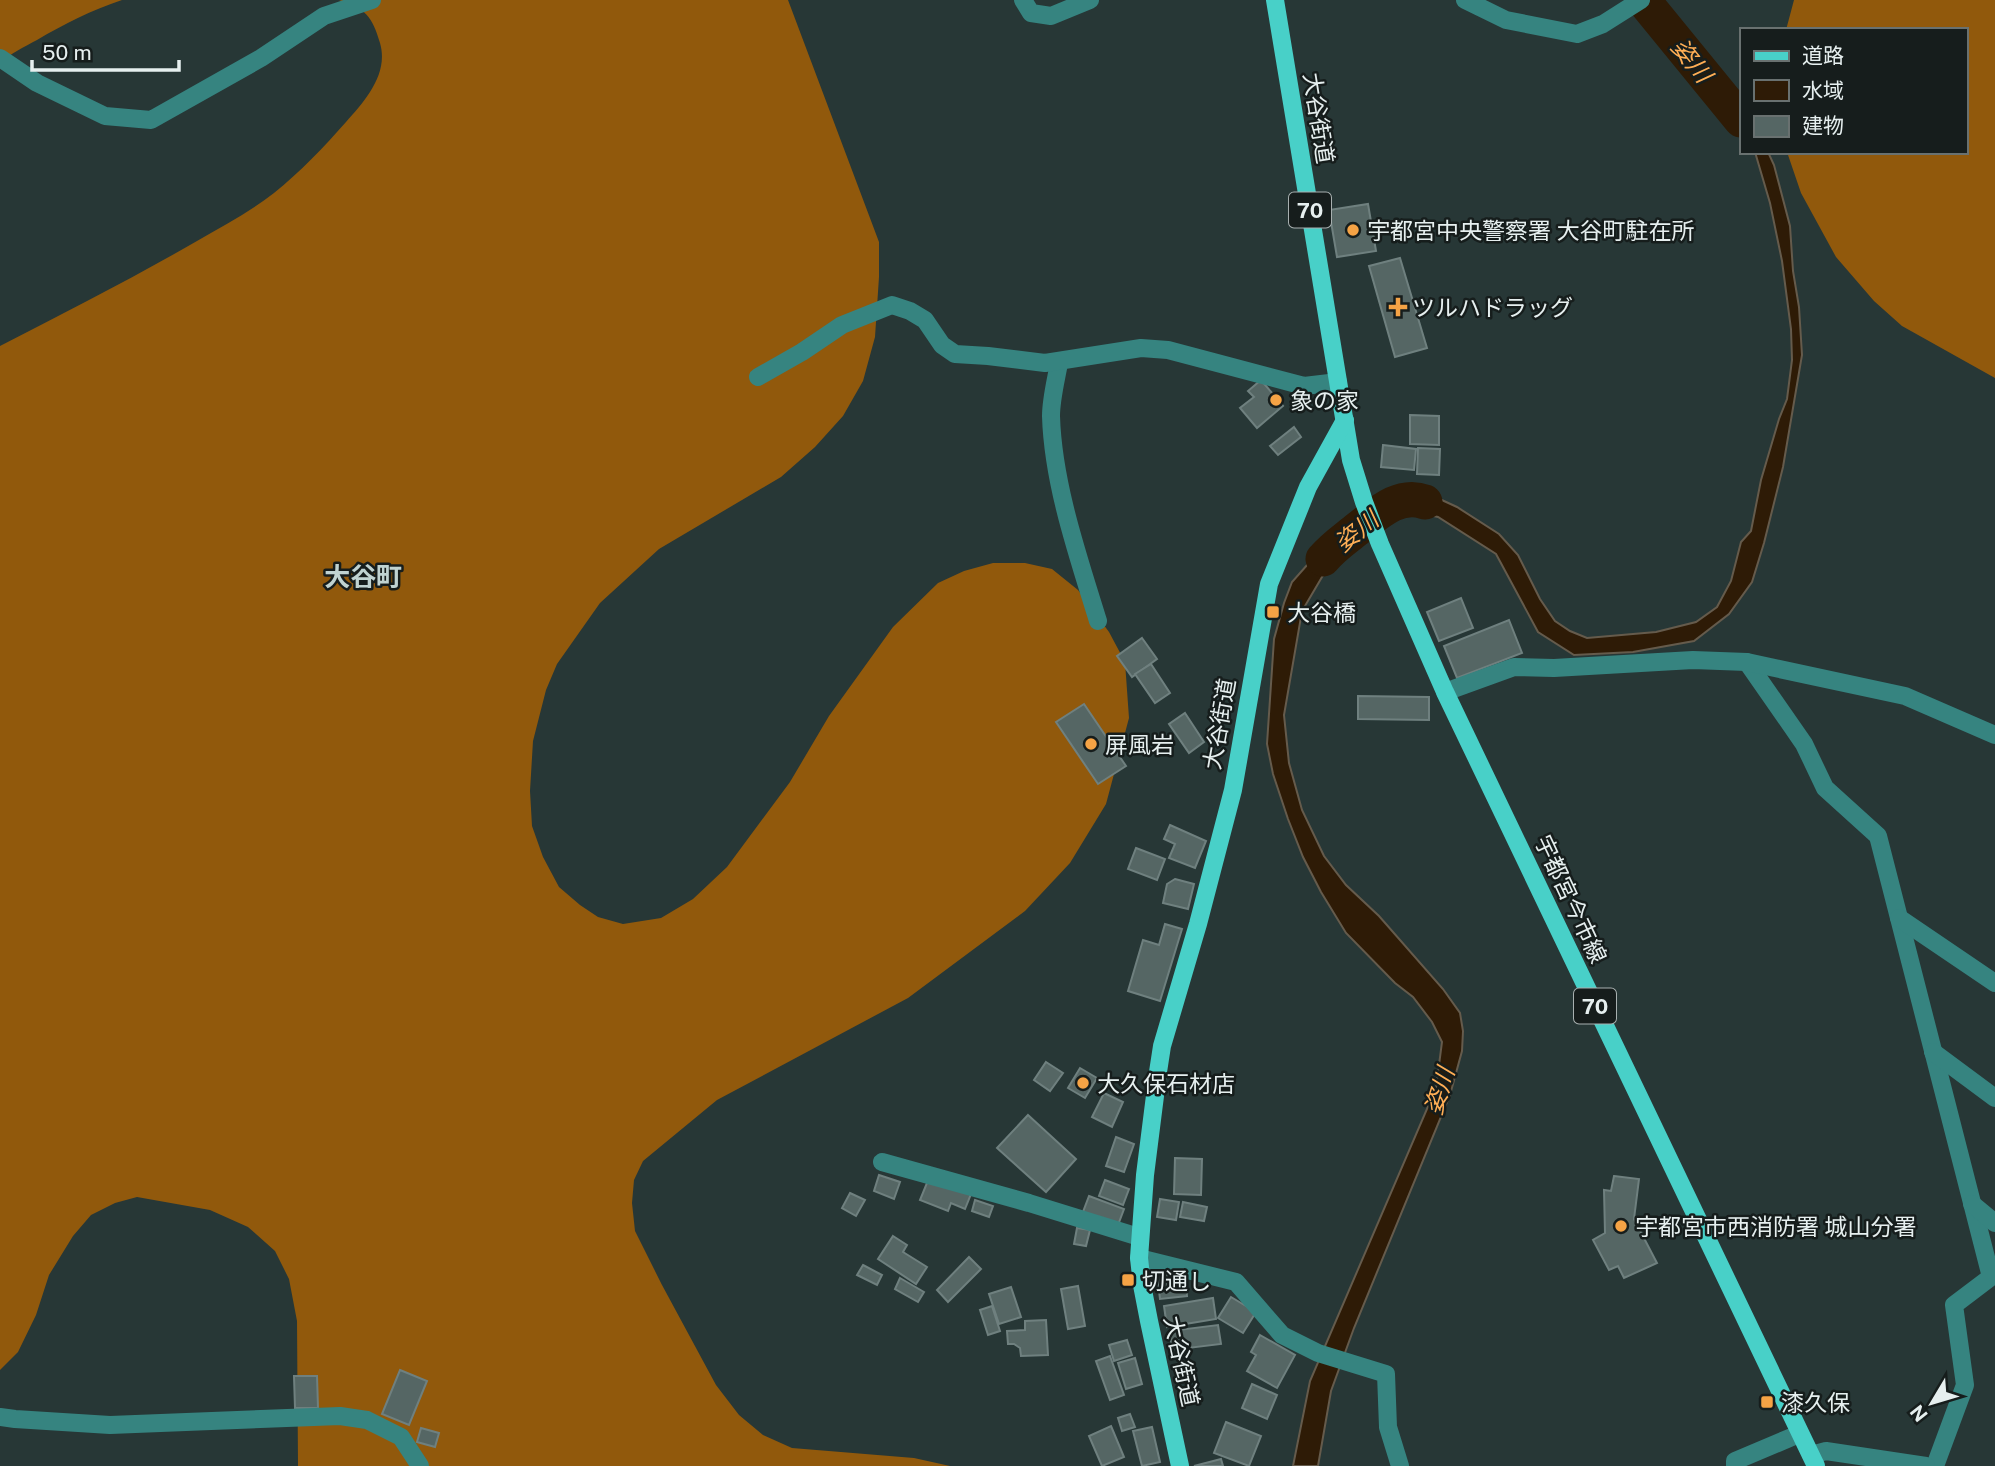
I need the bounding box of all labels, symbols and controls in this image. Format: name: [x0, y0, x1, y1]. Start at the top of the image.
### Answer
scale bar: [32, 28, 178, 72]
legend: [1740, 28, 1967, 154]
water label: 姿川: [1666, 33, 1720, 90]
text: 50 m: [42, 40, 92, 65]
text: 道路: [1802, 43, 1844, 68]
street label: 大谷街道: [1298, 70, 1340, 166]
text: 水域: [1802, 78, 1844, 103]
text: 建物: [1802, 113, 1844, 138]
road number: 70: [1289, 192, 1331, 228]
place label: 宇都宮中央警察署 大谷町駐在所: [1367, 217, 1695, 244]
marker: 宇都宮中央警察署 大谷町駐在所: [1345, 222, 1361, 238]
place label: ツルハドラッグ: [1412, 294, 1573, 321]
marker: ツルハドラッグ: [1390, 299, 1406, 315]
place label: 象の家: [1290, 387, 1359, 414]
marker: 象の家: [1268, 392, 1284, 408]
water label: 姿川: [1329, 503, 1386, 557]
district label: 大谷町: [324, 561, 402, 592]
place label: 大谷橋: [1287, 599, 1356, 626]
marker: 大谷橋: [1265, 604, 1281, 620]
street label: 大谷街道: [1198, 676, 1240, 772]
place label: 屏風岩: [1105, 731, 1174, 758]
marker: 屏風岩: [1083, 736, 1099, 752]
street label: 宇都宮今市線: [1530, 831, 1612, 967]
road number: 70: [1574, 988, 1616, 1024]
water label: 姿川: [1419, 1061, 1460, 1118]
place label: 大久保石材店: [1097, 1070, 1235, 1097]
marker: 大久保石材店: [1075, 1075, 1091, 1091]
place label: 宇都宮市西消防署 城山分署: [1635, 1213, 1917, 1240]
marker: 宇都宮市西消防署 城山分署: [1613, 1218, 1629, 1234]
place label: 切通し: [1142, 1267, 1211, 1294]
marker: 切通し: [1120, 1272, 1136, 1288]
street label: 大谷街道: [1159, 1313, 1205, 1409]
north arrow: [1897, 1368, 1967, 1438]
place label: 漆久保: [1781, 1389, 1850, 1416]
marker: 漆久保: [1759, 1394, 1775, 1410]
text: N: [1905, 1401, 1932, 1426]

